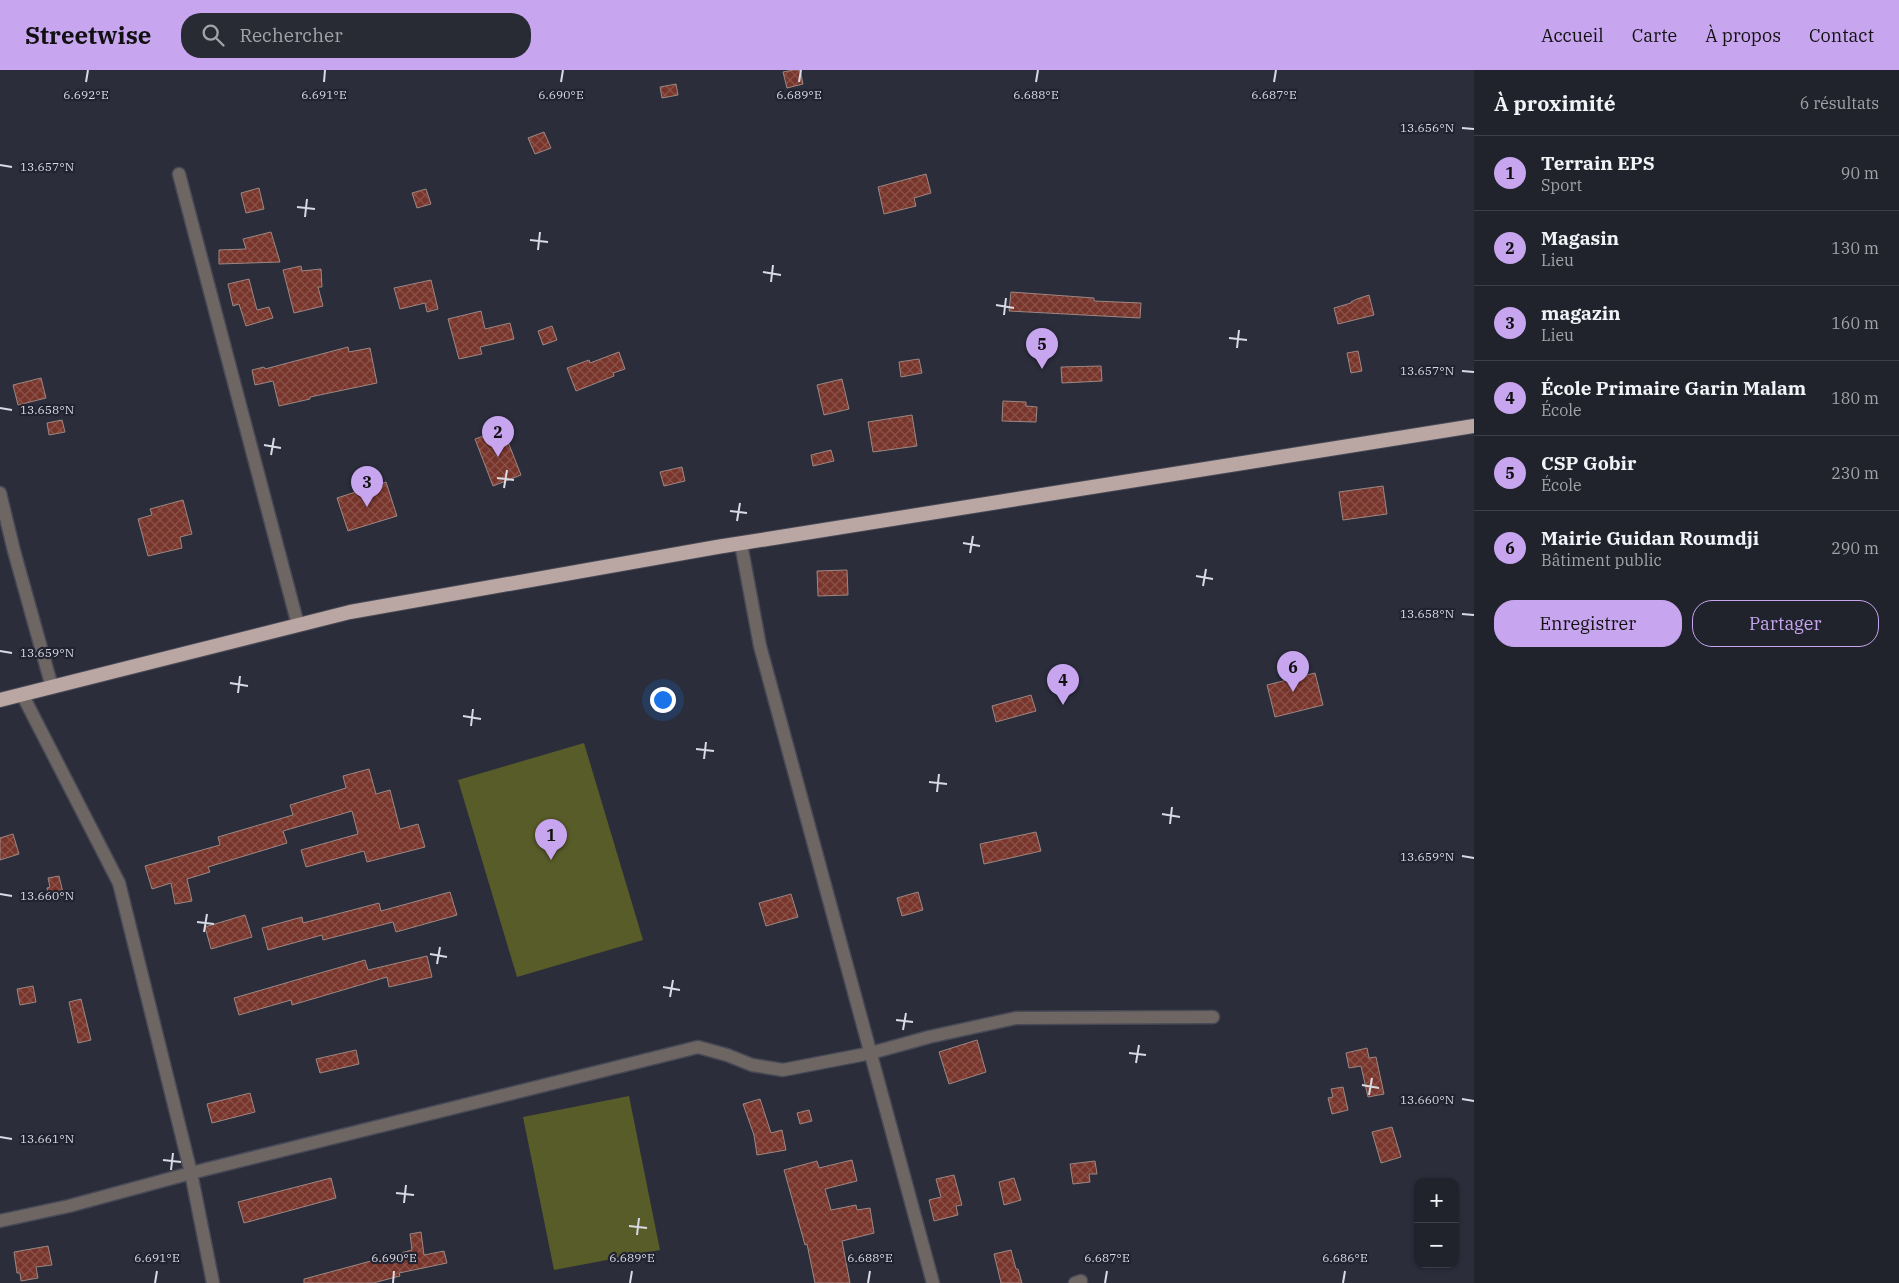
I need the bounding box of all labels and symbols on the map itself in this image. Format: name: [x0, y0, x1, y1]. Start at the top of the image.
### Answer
text: 6.692°E: [63, 87, 109, 102]
text: 6.691°E: [301, 87, 347, 102]
text: 6.690°E: [538, 87, 584, 102]
text: 6.689°E: [776, 87, 822, 102]
text: 6.688°E: [1013, 87, 1059, 102]
text: 6.687°E: [1251, 87, 1297, 102]
text: 13.656°N: [1400, 120, 1454, 135]
text: 13.657°N: [20, 159, 74, 174]
pin: 5: [1026, 328, 1058, 369]
text: 13.657°N: [1400, 363, 1454, 378]
text: 13.658°N: [20, 402, 74, 417]
pin: 2: [482, 416, 514, 457]
pin: 3: [351, 466, 383, 507]
text: 13.658°N: [1400, 606, 1454, 621]
text: 13.659°N: [20, 645, 74, 660]
pin: 6: [1277, 651, 1309, 692]
pin: 4: [1047, 664, 1079, 705]
your location: [650, 687, 676, 713]
pin: 1: [535, 819, 567, 860]
text: 13.659°N: [1400, 849, 1454, 864]
text: 13.660°N: [20, 888, 74, 903]
text: 13.660°N: [1400, 1092, 1454, 1107]
text: 13.661°N: [20, 1131, 74, 1146]
text: 6.691°E: [134, 1250, 180, 1265]
text: 6.690°E: [371, 1250, 417, 1265]
text: 6.689°E: [609, 1250, 655, 1265]
text: 6.688°E: [847, 1250, 893, 1265]
text: 6.687°E: [1084, 1250, 1130, 1265]
text: 6.686°E: [1322, 1250, 1368, 1265]

